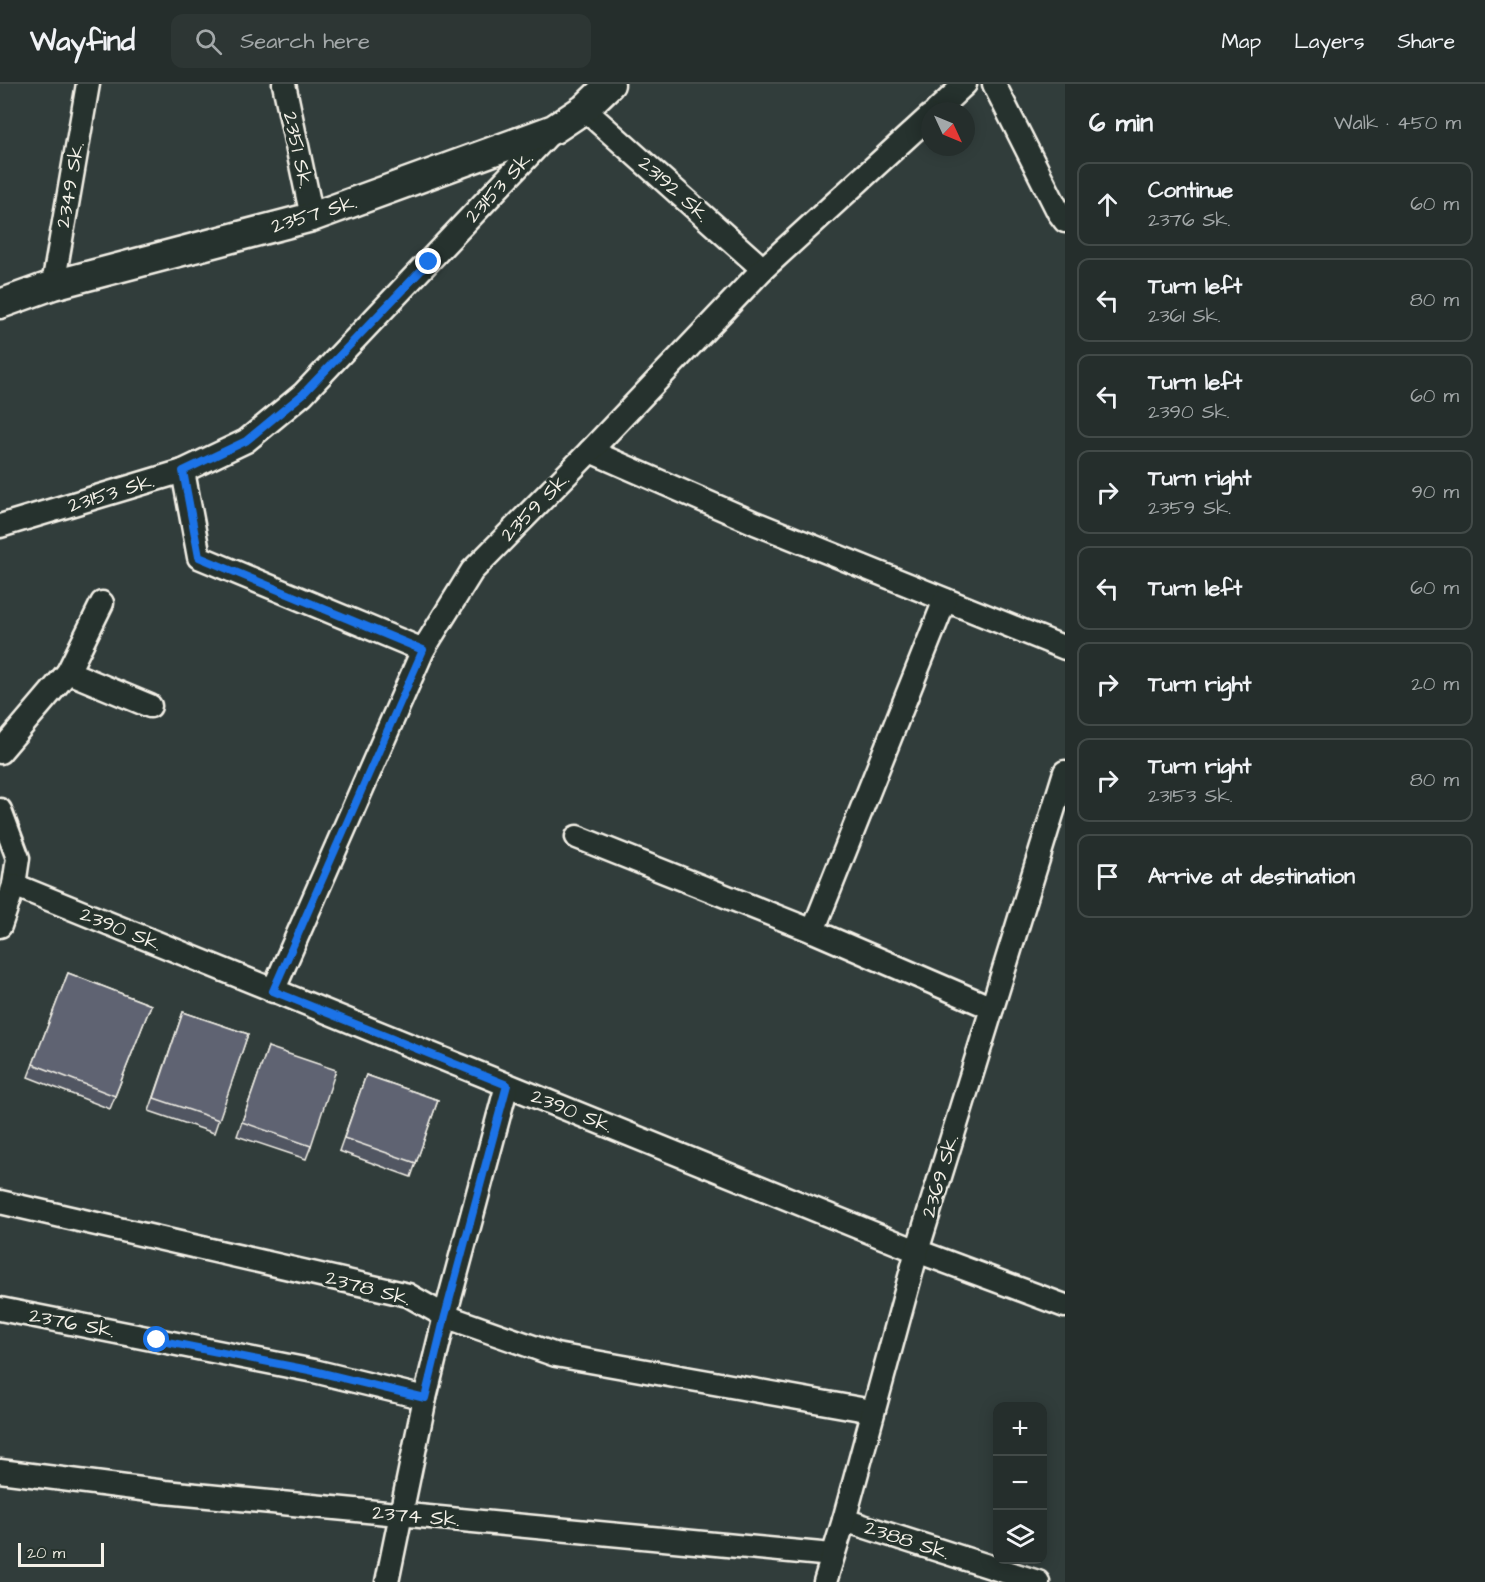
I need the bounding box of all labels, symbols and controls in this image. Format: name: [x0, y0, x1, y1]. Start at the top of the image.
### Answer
search box: [171, 14, 591, 68]
text: Wayfind: [30, 22, 135, 61]
icon: search: [192, 25, 225, 58]
text: Search here: [240, 26, 370, 57]
text: Map: [1221, 27, 1261, 56]
text: Layers: [1294, 27, 1364, 56]
text: Share: [1397, 27, 1455, 56]
north arrow: [921, 102, 975, 156]
text: 6 min: [1089, 105, 1153, 141]
street label: 2351 Sk.: [276, 109, 320, 191]
text: Walk · 450 m: [1334, 109, 1461, 137]
street label: 2349 Sk.: [48, 140, 92, 230]
street label: 23153 Sk.: [458, 145, 540, 229]
street label: 23192 Sk.: [632, 149, 716, 229]
text: Continue: [1148, 175, 1233, 206]
street label: 2357 Sk.: [268, 187, 360, 241]
icon: ahead: [1091, 188, 1124, 221]
text: 60 m: [1410, 190, 1459, 218]
text: 2376 Sk.: [1148, 206, 1230, 234]
route end: [415, 248, 441, 274]
text: Turn left: [1148, 271, 1242, 302]
icon: left: [1091, 284, 1124, 317]
text: 80 m: [1410, 286, 1459, 314]
text: 2361 Sk.: [1148, 302, 1221, 330]
text: Turn left: [1148, 367, 1242, 398]
icon: left: [1091, 380, 1124, 413]
text: 60 m: [1410, 382, 1459, 410]
text: 2390 Sk.: [1148, 398, 1230, 426]
text: Turn right: [1148, 463, 1251, 494]
street label: 23153 Sk.: [64, 466, 158, 520]
street label: 2359 Sk.: [494, 466, 576, 548]
icon: right: [1091, 476, 1124, 509]
text: 90 m: [1411, 478, 1459, 506]
text: 2359 Sk.: [1148, 494, 1231, 522]
icon: left: [1091, 572, 1124, 605]
text: Turn left: [1148, 573, 1242, 604]
text: 60 m: [1410, 574, 1459, 602]
icon: right: [1091, 668, 1124, 701]
text: Turn right: [1148, 669, 1251, 700]
text: 20 m: [1411, 670, 1459, 698]
text: Turn right: [1148, 751, 1251, 782]
icon: right: [1091, 764, 1124, 797]
text: 80 m: [1410, 766, 1459, 794]
text: 23153 Sk.: [1148, 782, 1232, 810]
icon: arrive: [1091, 860, 1124, 893]
text: Arrive at destination: [1148, 861, 1355, 892]
street label: 2390 Sk.: [76, 900, 166, 959]
street label: 2390 Sk.: [527, 1082, 617, 1141]
street label: 2369 Sk.: [914, 1131, 966, 1221]
street label: 2378 Sk.: [322, 1263, 414, 1313]
street label: 2376 Sk.: [27, 1301, 117, 1345]
route start: [143, 1326, 169, 1352]
map controls: [993, 1402, 1047, 1564]
button: +: [993, 1402, 1047, 1456]
button: −: [993, 1456, 1047, 1510]
street label: 2374 Sk.: [371, 1498, 461, 1534]
button: layers: [993, 1510, 1047, 1564]
street label: 2388 Sk.: [861, 1513, 953, 1567]
scale bar: [18, 1540, 104, 1568]
text: 20 m: [27, 1542, 65, 1564]

